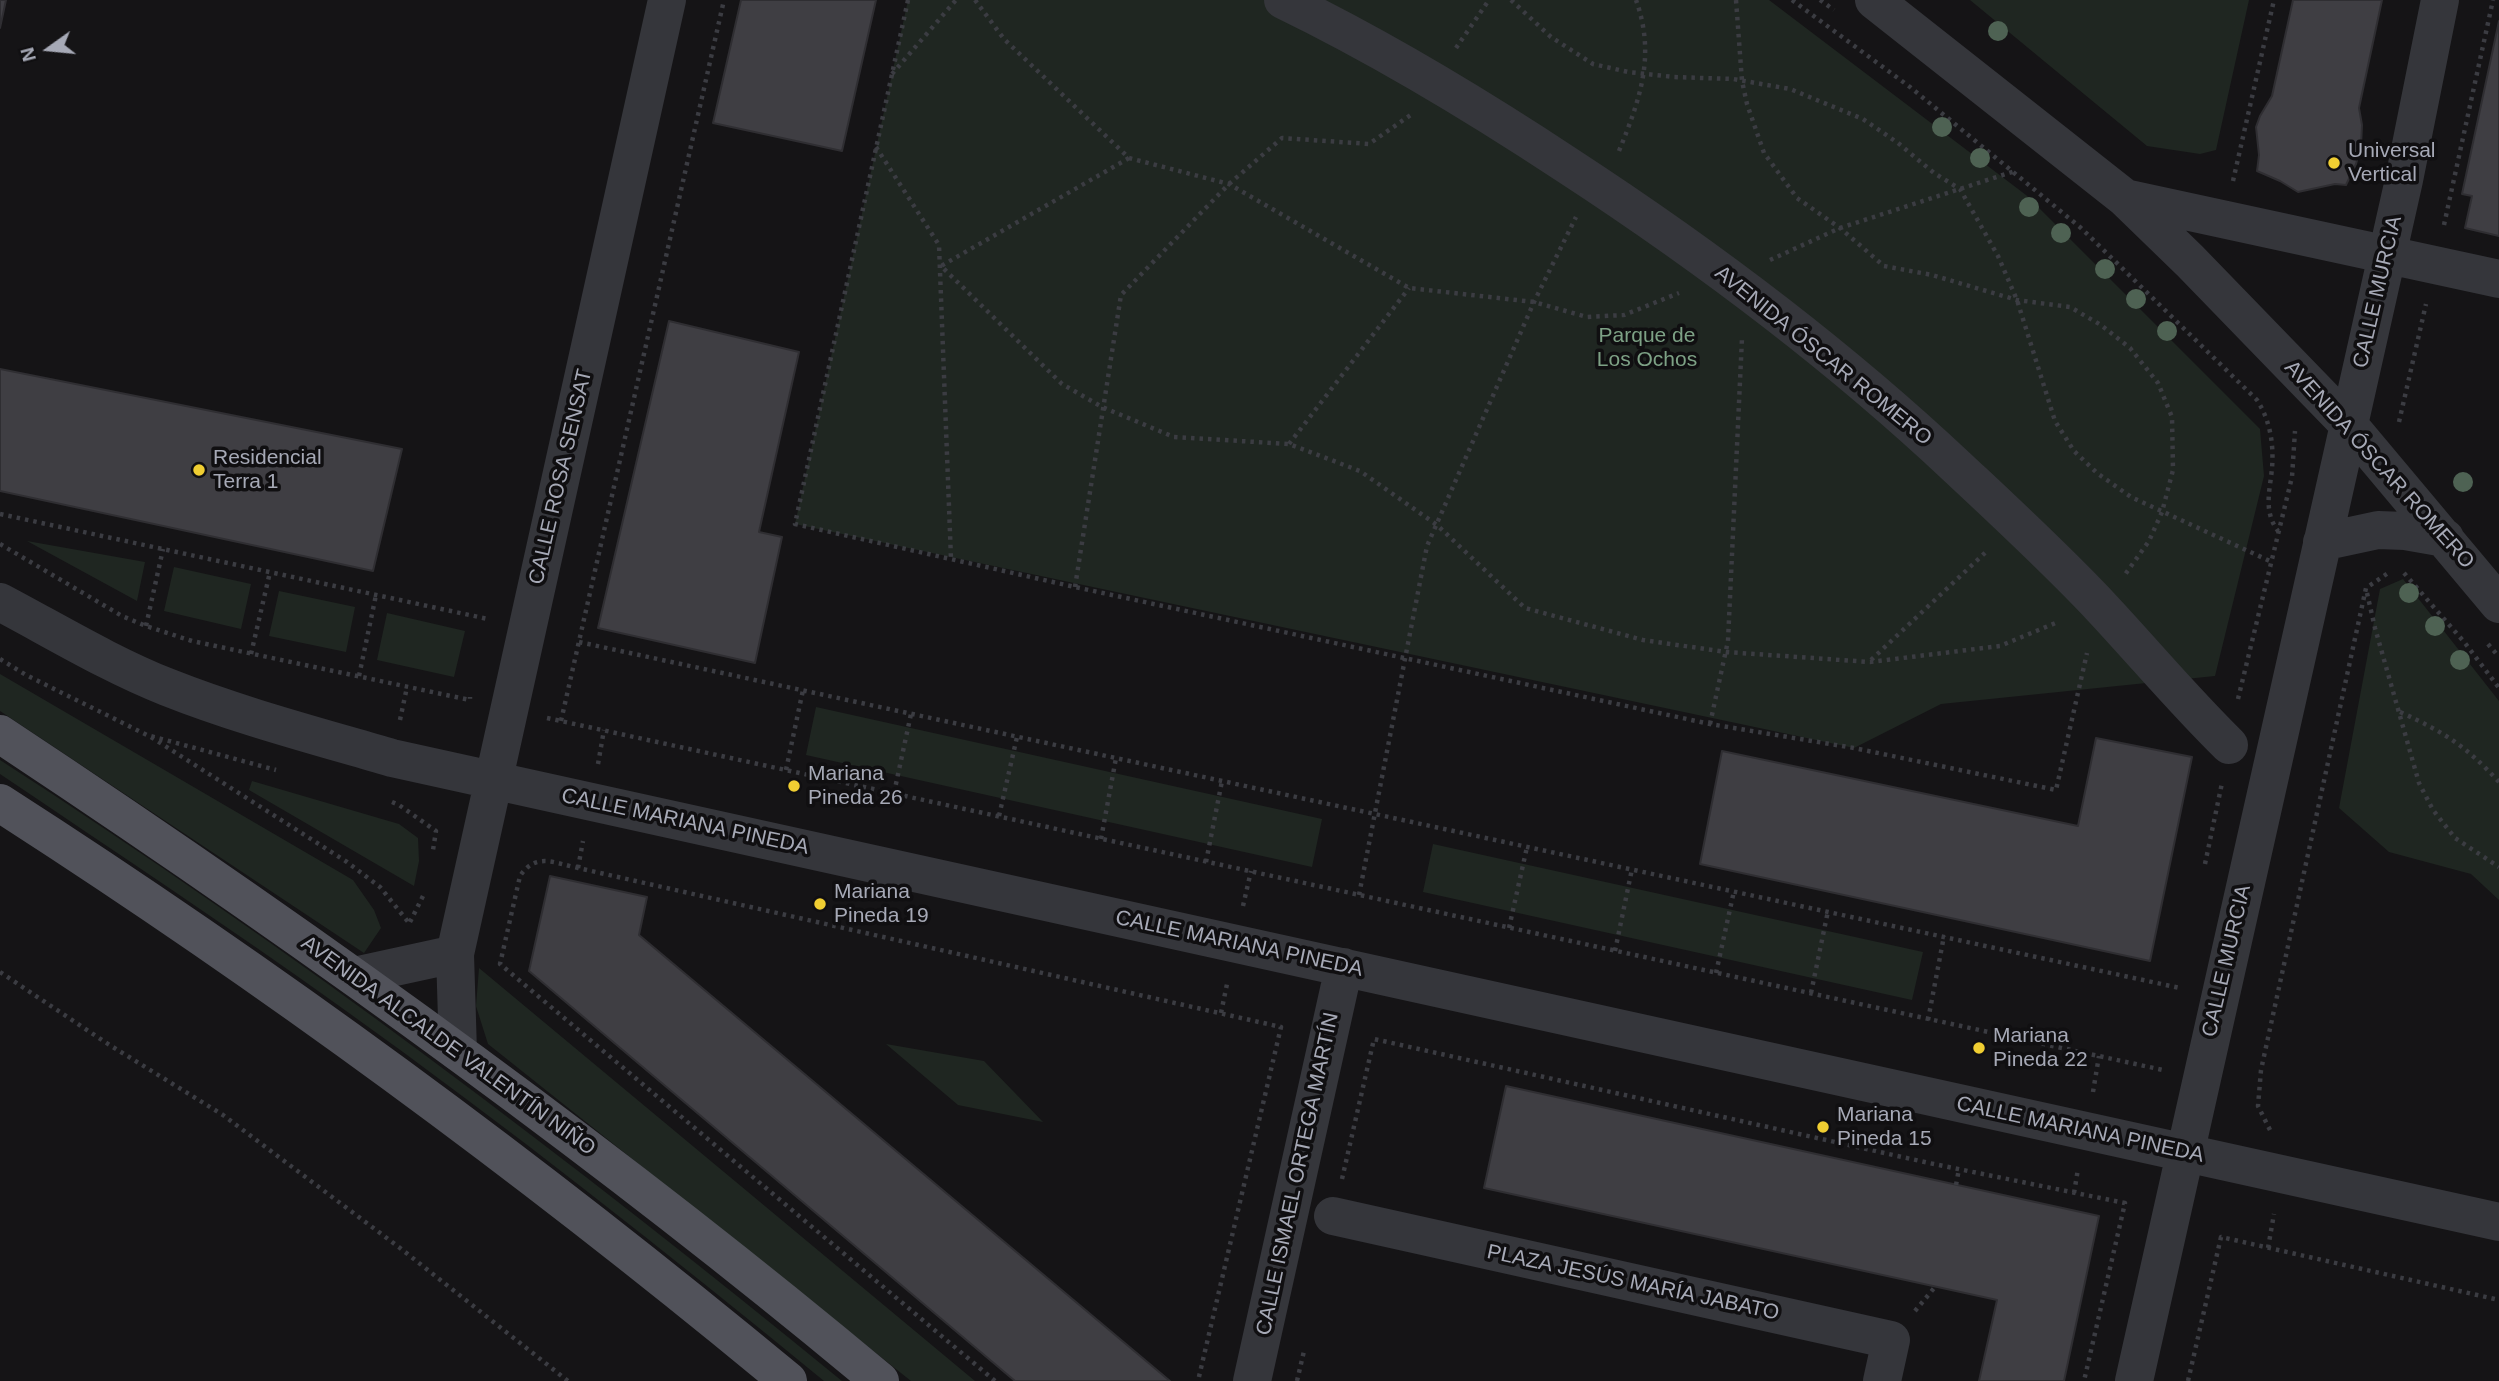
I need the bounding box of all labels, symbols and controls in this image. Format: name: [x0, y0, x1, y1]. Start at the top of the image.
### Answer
north arrow: [14, 14, 84, 84]
text: N: [16, 45, 40, 64]
place label: Universal Vertical: [2348, 138, 2436, 188]
marker: Universal Vertical: [2326, 155, 2342, 171]
street label: CALLE MURCIA: [2348, 214, 2408, 370]
street label: AVENIDA ÓSCAR ROMERO: [1710, 261, 1936, 451]
park label: Parque de Los Ochos: [1597, 323, 1697, 373]
street label: AVENIDA ÓSCAR ROMERO: [2279, 356, 2479, 574]
street label: CALLE ROSA SENSAT: [524, 367, 598, 587]
place label: Residencial Terra 1: [213, 445, 322, 495]
marker: Residencial Terra 1: [191, 462, 207, 478]
place label: Mariana Pineda 26: [808, 761, 903, 811]
marker: Mariana Pineda 26: [786, 778, 802, 794]
street label: CALLE MARIANA PINEDA: [559, 783, 811, 861]
place label: Mariana Pineda 19: [834, 879, 929, 929]
street label: CALLE MURCIA: [2197, 883, 2257, 1039]
marker: Mariana Pineda 19: [812, 896, 828, 912]
street label: CALLE MARIANA PINEDA: [1113, 905, 1365, 983]
street label: AVENIDA ALCALDE VALENTÍN NIÑO: [296, 931, 600, 1161]
street label: CALLE ISMAEL ORTEGA MARTÍN: [1251, 1010, 1345, 1338]
place label: Mariana Pineda 22: [1993, 1023, 2088, 1073]
marker: Mariana Pineda 22: [1971, 1040, 1987, 1056]
street label: CALLE MARIANA PINEDA: [1954, 1091, 2206, 1169]
place label: Mariana Pineda 15: [1837, 1102, 1932, 1152]
marker: Mariana Pineda 15: [1815, 1119, 1831, 1135]
street label: PLAZA JESÚS MARÍA JABATO: [1485, 1240, 1781, 1326]

